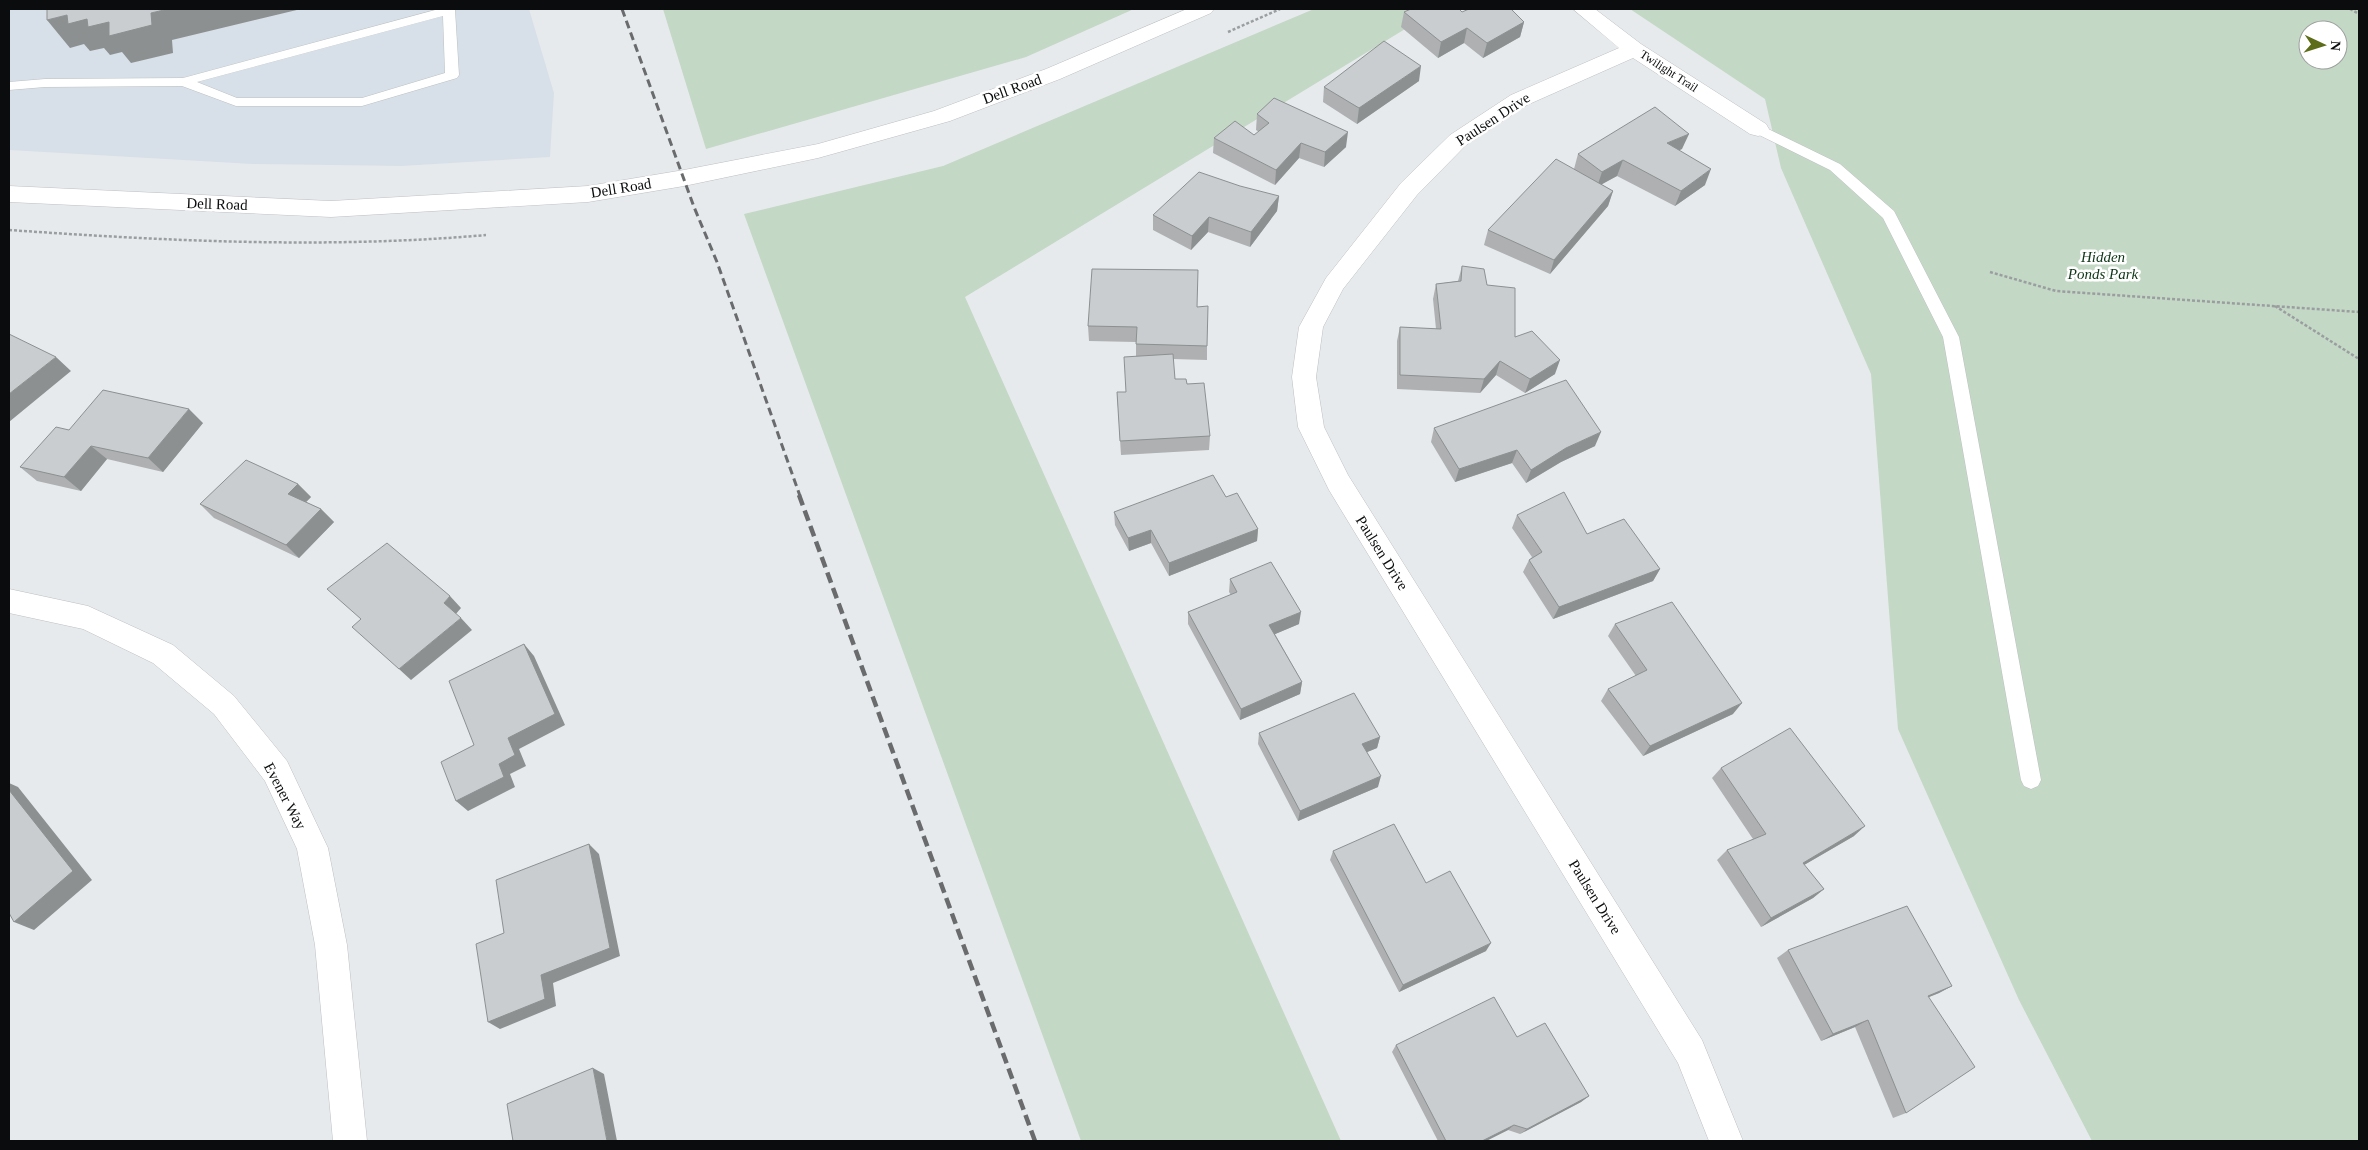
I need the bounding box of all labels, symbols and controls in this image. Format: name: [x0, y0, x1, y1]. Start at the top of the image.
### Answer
north arrow: [2298, 20, 2348, 70]
text: N: [2328, 40, 2343, 51]
street label: Twilight Trail: [1637, 47, 1701, 95]
street label: Dell Road: [980, 71, 1044, 107]
street label: Paulsen Drive: [1453, 89, 1533, 149]
street label: Dell Road: [590, 175, 653, 201]
street label: Dell Road: [186, 195, 248, 213]
park label: Hidden Ponds Park: [2067, 249, 2139, 282]
street label: Paulsen Drive: [1353, 513, 1411, 593]
street label: Evener Way: [261, 760, 309, 832]
street label: Paulsen Drive: [1566, 857, 1624, 937]

